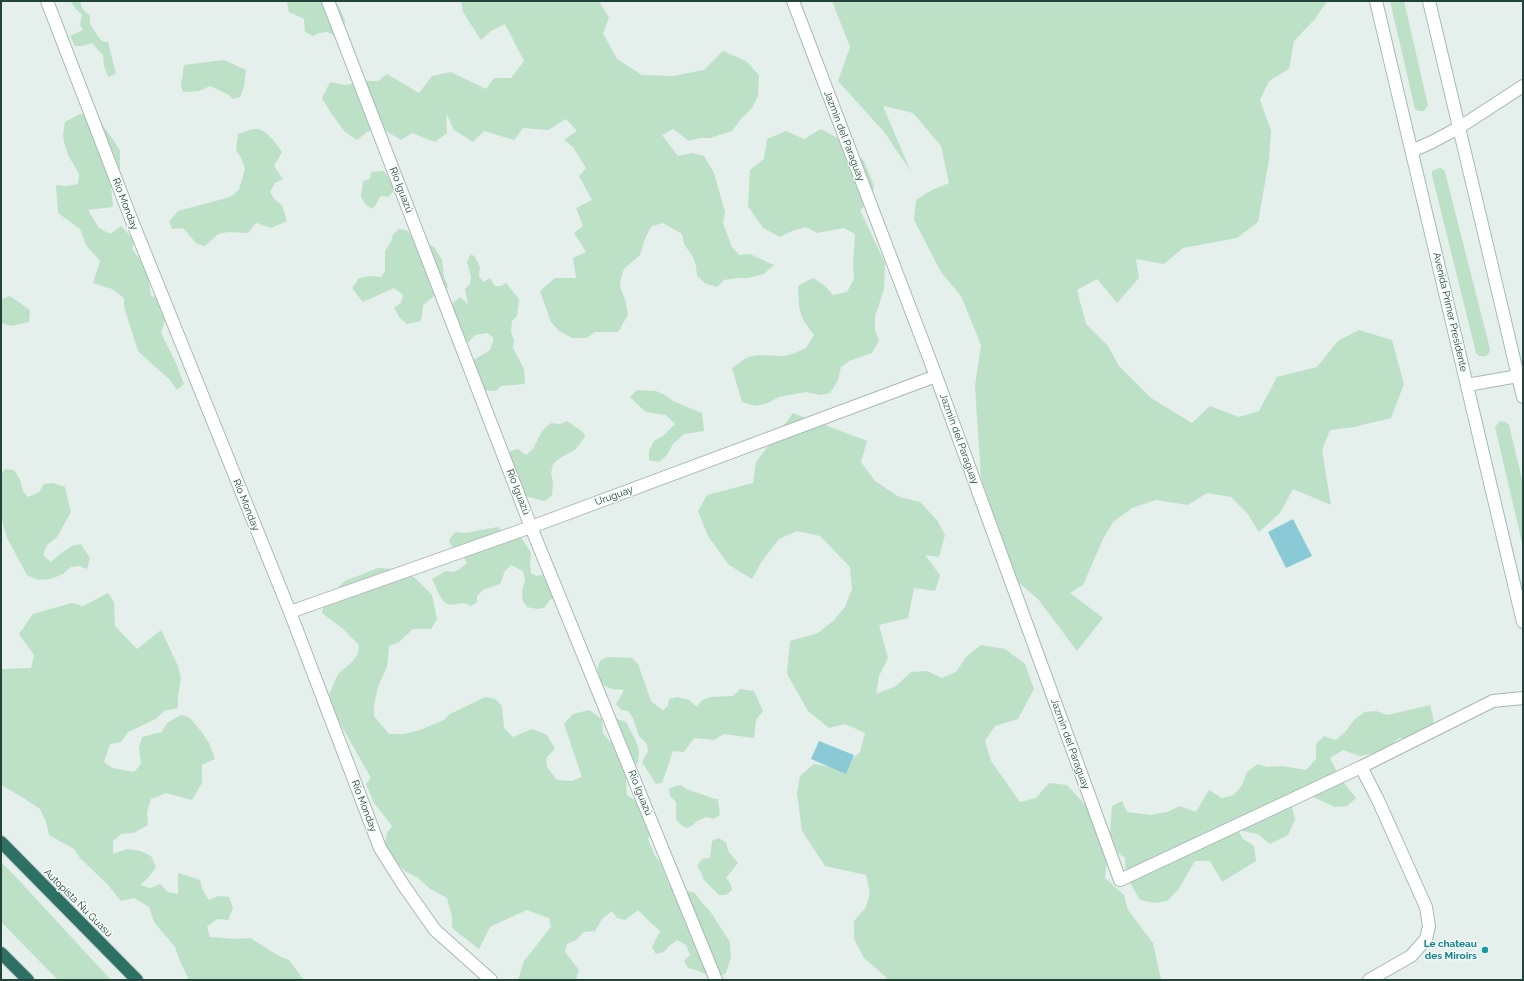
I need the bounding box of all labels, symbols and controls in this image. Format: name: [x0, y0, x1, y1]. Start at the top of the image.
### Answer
street label: Jazmin del Paraguay: [821, 89, 867, 183]
street label: Río Iguazú: [387, 165, 415, 215]
street label: Río Monday: [110, 176, 140, 232]
street label: Avenida Primer Presidente: [1430, 251, 1470, 373]
street label: Jazmin del Paraguay: [937, 392, 981, 486]
street label: Río Iguazú: [504, 467, 532, 517]
street label: Río Monday: [230, 477, 262, 533]
street label: Uruguay: [593, 484, 635, 508]
street label: Jazmin del Paraguay: [1048, 697, 1092, 791]
street label: Río Iguazú: [625, 769, 655, 817]
street label: Río Monday: [349, 778, 379, 834]
street label: Autopista Ñu Guasú: [41, 866, 115, 940]
place label: Le chateau des Miroirs: [1424, 938, 1477, 962]
marker: Le chateau des Miroirs: [1480, 945, 1490, 955]

